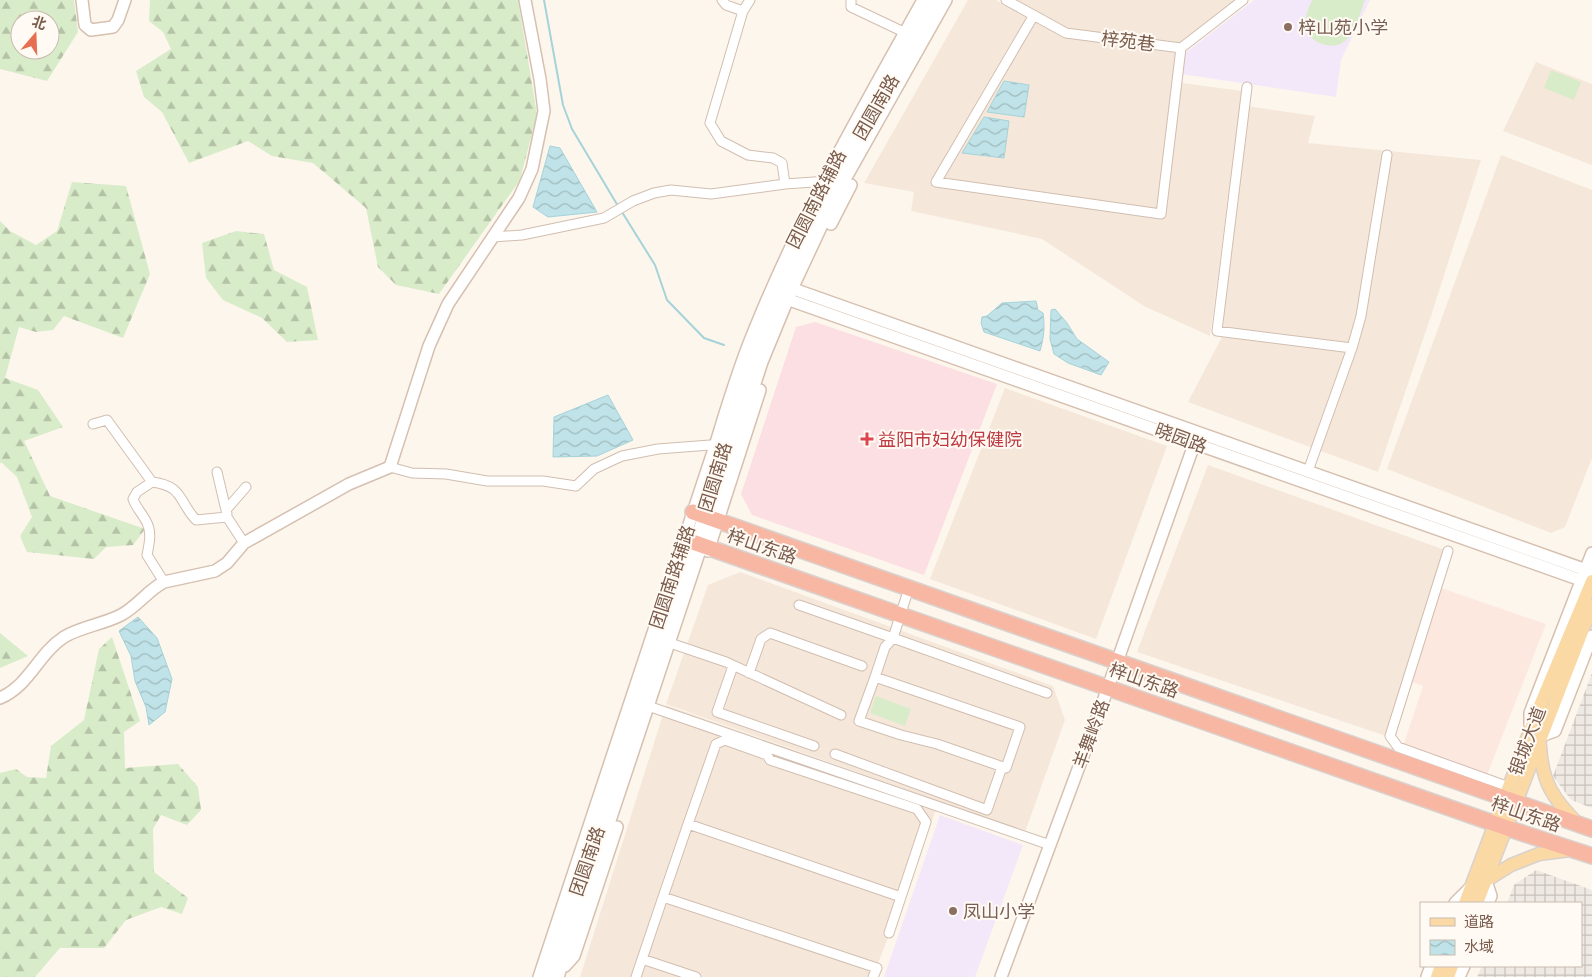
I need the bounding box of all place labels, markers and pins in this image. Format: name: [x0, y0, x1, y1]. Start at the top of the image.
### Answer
place label: 梓山苑小学: [1298, 17, 1388, 38]
marker: 梓山苑小学: [1282, 21, 1294, 33]
place label: 益阳市妇幼保健院: [878, 429, 1022, 450]
marker: 益阳市妇幼保健院: [860, 432, 874, 446]
place label: 凤山小学: [963, 901, 1035, 922]
marker: 凤山小学: [947, 905, 959, 917]

